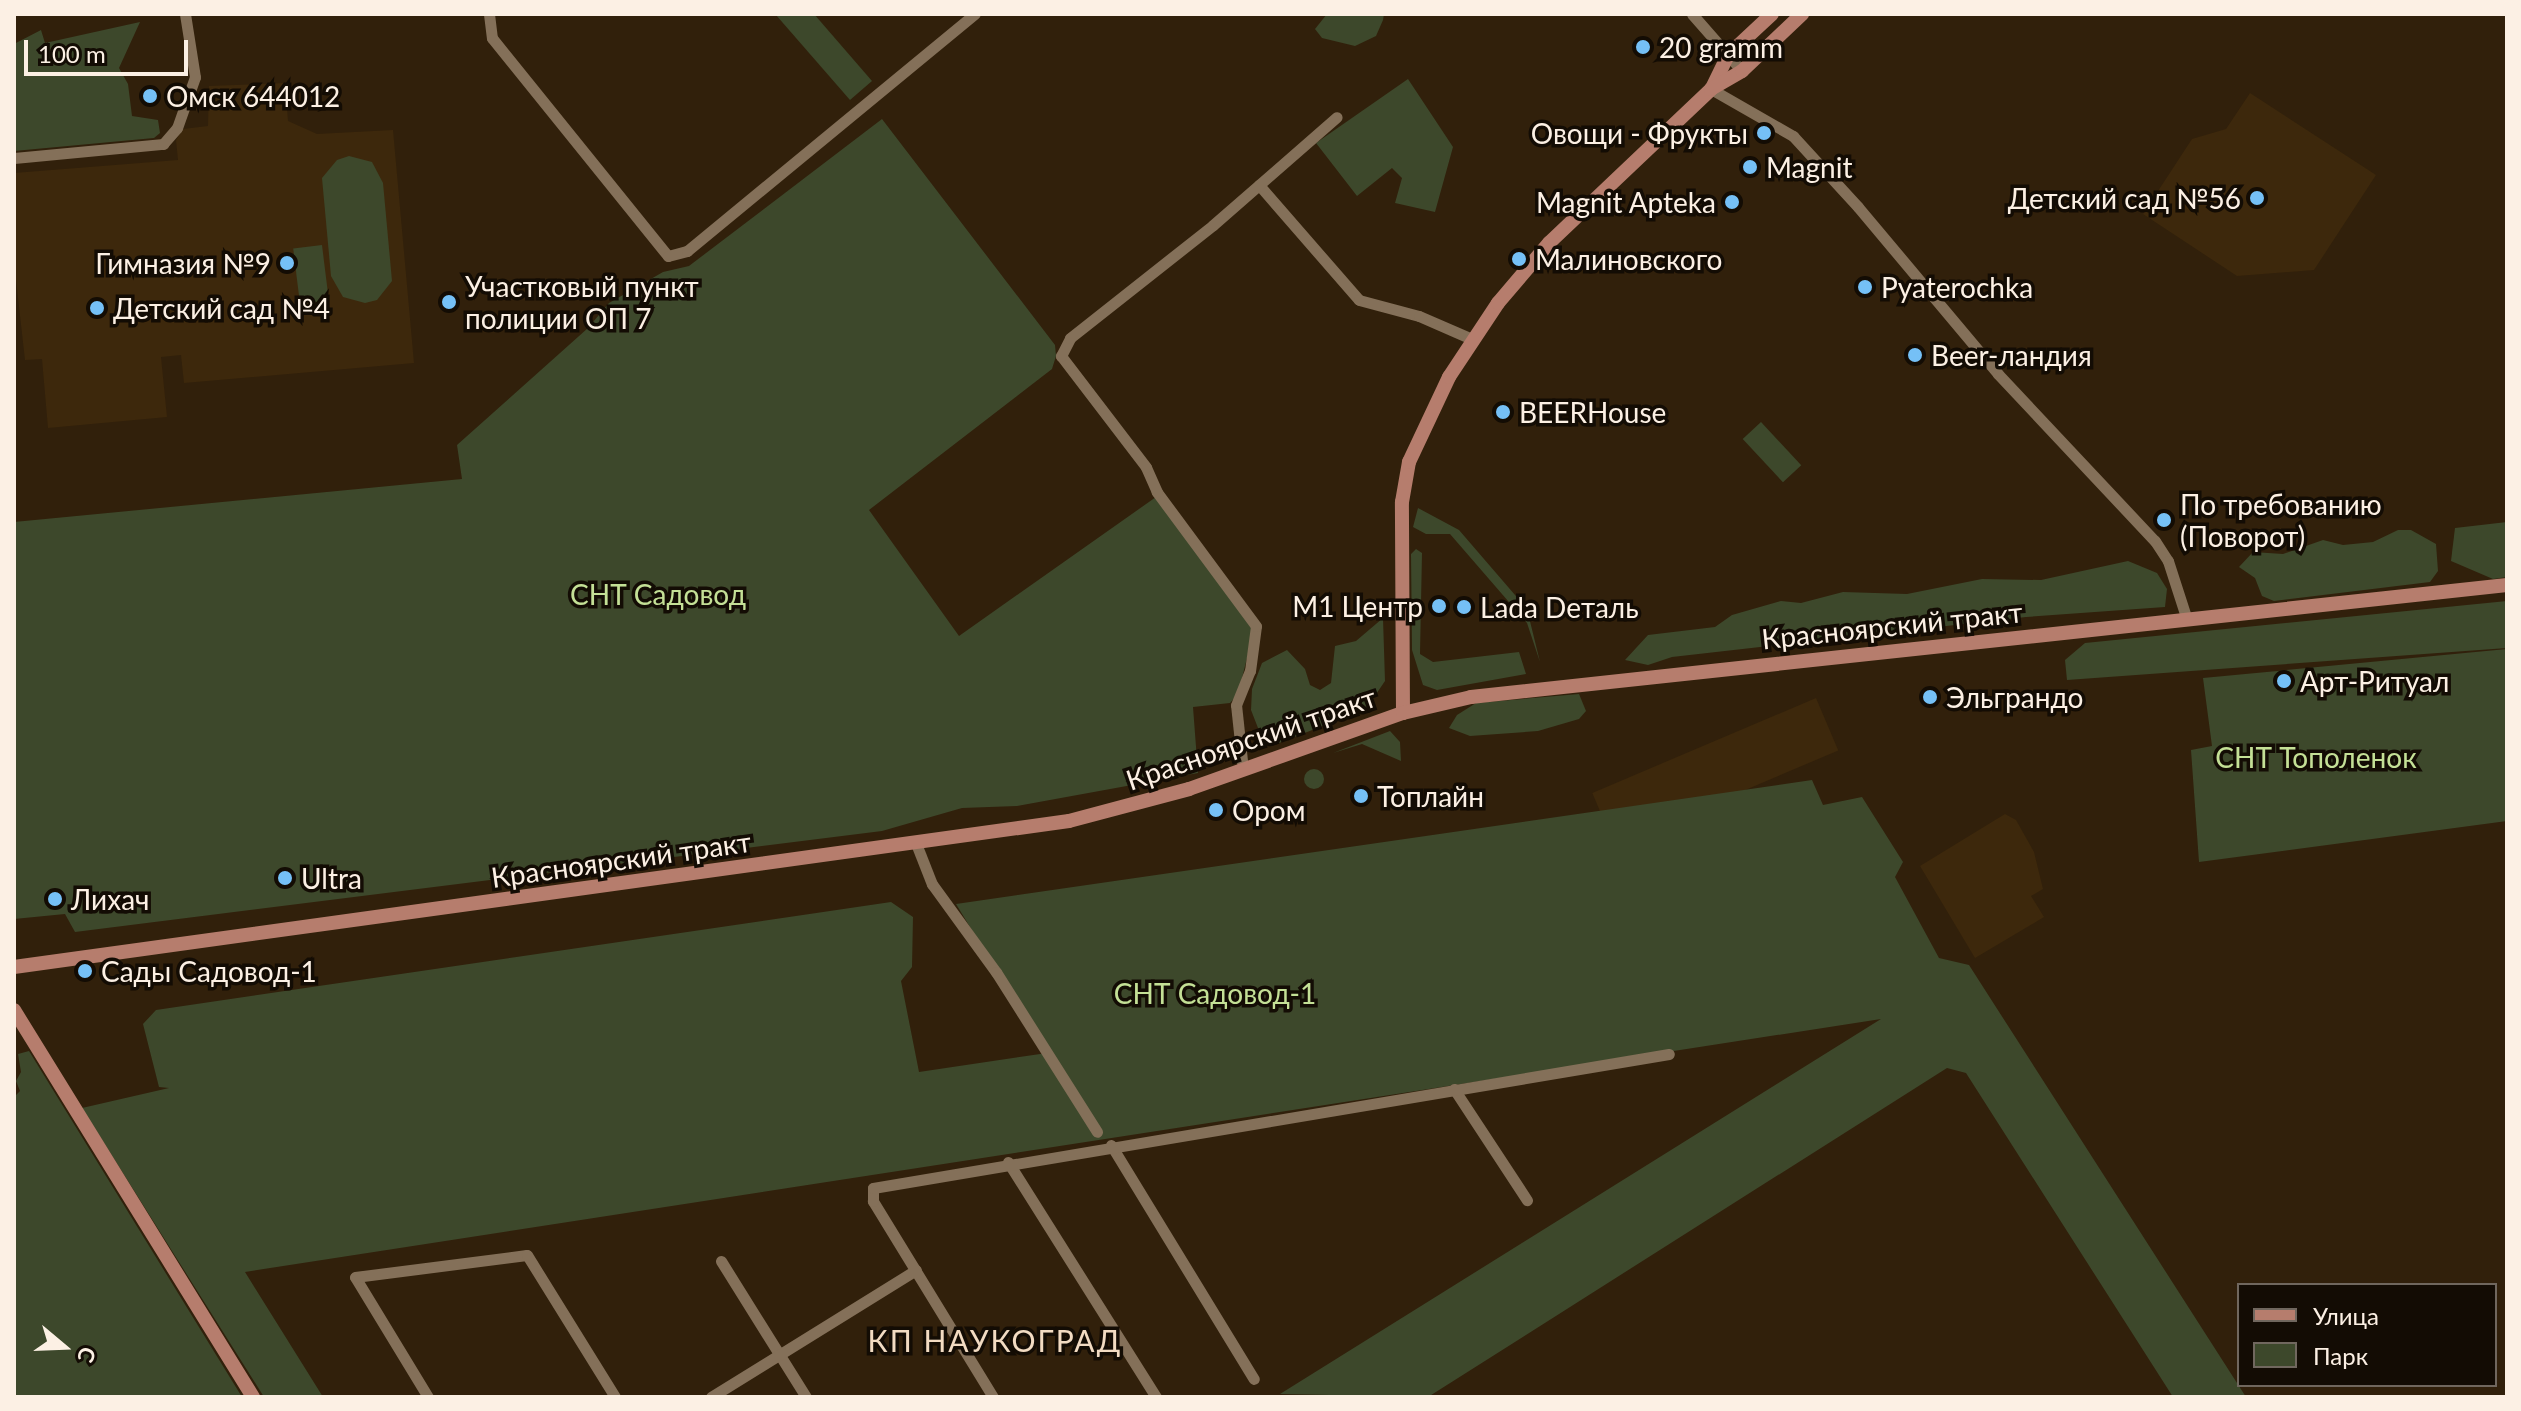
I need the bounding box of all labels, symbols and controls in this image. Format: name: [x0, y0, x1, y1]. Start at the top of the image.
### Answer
scale bar: [28, 24, 192, 74]
place label: 20 gramm: [1659, 30, 1783, 64]
marker: 20 gramm: [1634, 38, 1652, 56]
text: 100 m: [38, 39, 106, 68]
place label: Омск 644012: [166, 79, 340, 113]
marker: Омск 644012: [141, 87, 159, 105]
place label: Овощи - Фрукты: [1531, 116, 1748, 150]
marker: Овощи - Фрукты: [1755, 124, 1773, 142]
place label: Magnit: [1766, 150, 1852, 184]
marker: Magnit: [1741, 158, 1759, 176]
place label: Детский сад №56: [2008, 181, 2241, 215]
place label: Magnit Apteka: [1535, 185, 1716, 219]
marker: Детский сад №56: [2248, 189, 2266, 207]
marker: Magnit Apteka: [1723, 193, 1741, 211]
place label: Малиновского: [1535, 242, 1722, 276]
place label: Гимназия №9: [95, 246, 271, 280]
marker: Малиновского: [1510, 250, 1528, 268]
marker: Гимназия №9: [278, 254, 296, 272]
place label: Участковый пункт полиции ОП 7: [465, 269, 699, 335]
place label: Pyaterochka: [1881, 270, 2033, 304]
marker: Pyaterochka: [1856, 278, 1874, 296]
place label: Детский сад №4: [113, 291, 330, 325]
marker: Участковый пункт полиции ОП 7: [440, 293, 458, 311]
marker: Детский сад №4: [88, 299, 106, 317]
place label: Beer-ландия: [1931, 338, 2092, 372]
marker: Beer-ландия: [1906, 346, 1924, 364]
place label: BEERHouse: [1519, 395, 1666, 429]
marker: BEERHouse: [1494, 403, 1512, 421]
place label: По требованию (Поворот): [2180, 487, 2382, 553]
marker: По требованию (Поворот): [2155, 511, 2173, 529]
park label: СНТ Садовод: [570, 577, 746, 611]
place label: М1 Центр: [1292, 589, 1423, 623]
place label: Lada Dеталь: [1480, 590, 1639, 624]
street label: Красноярский тракт: [1760, 595, 2024, 655]
marker: М1 Центр: [1430, 597, 1448, 615]
marker: Lada Dеталь: [1455, 598, 1473, 616]
place label: Арт-Ритуал: [2300, 664, 2449, 698]
marker: Арт-Ритуал: [2275, 672, 2293, 690]
street label: Красноярский тракт: [1122, 679, 1380, 797]
place label: Эльграндо: [1946, 680, 2083, 714]
marker: Эльграндо: [1921, 688, 1939, 706]
park label: СНТ Тополенок: [2215, 740, 2417, 774]
place label: Топлайн: [1377, 779, 1484, 813]
marker: Топлайн: [1352, 787, 1370, 805]
place label: Ором: [1232, 793, 1305, 827]
marker: Ором: [1207, 801, 1225, 819]
street label: Красноярский тракт: [489, 824, 753, 894]
place label: Ultra: [301, 861, 362, 895]
marker: Ultra: [276, 869, 294, 887]
place label: Лихач: [71, 882, 149, 916]
marker: Лихач: [46, 890, 64, 908]
place label: Сады Садовод-1: [101, 954, 317, 988]
marker: Сады Садовод-1: [76, 962, 94, 980]
park label: СНТ Садовод-1: [1114, 976, 1316, 1010]
legend: [2237, 1283, 2497, 1387]
text: Улица: [2313, 1301, 2379, 1330]
north arrow: [24, 1307, 104, 1387]
district label: КП НАУКОГРАД: [868, 1322, 1122, 1358]
text: Парк: [2313, 1341, 2368, 1370]
text: С: [72, 1344, 102, 1366]

